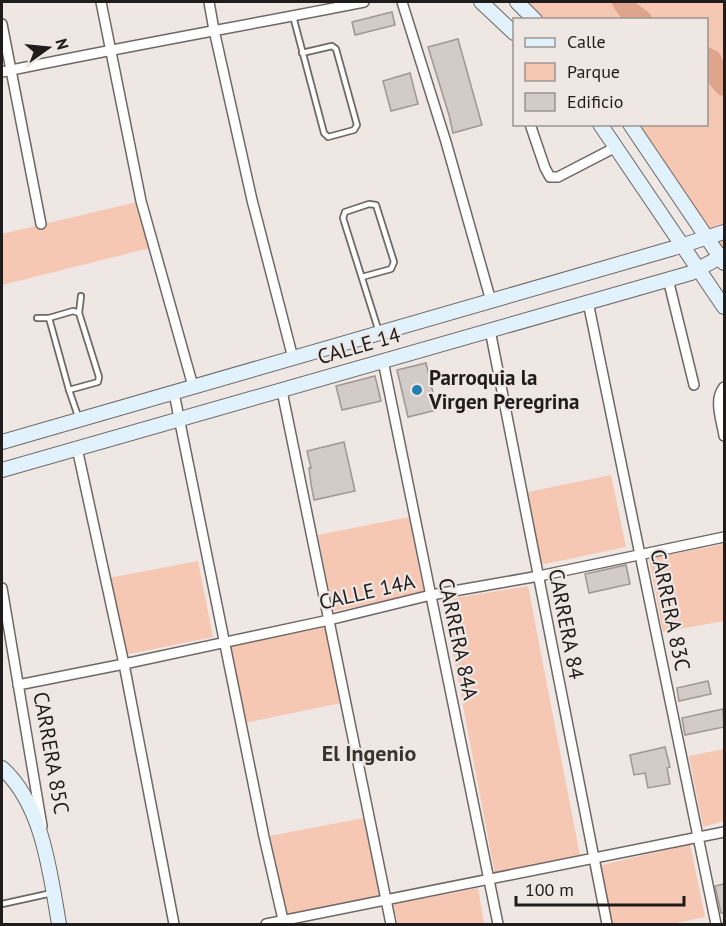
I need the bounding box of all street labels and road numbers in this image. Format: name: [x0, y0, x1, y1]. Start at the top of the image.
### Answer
street label: CALLE 14: [314, 321, 404, 370]
street label: CARRERA 83C: [644, 547, 697, 673]
street label: CARRERA 84: [543, 566, 590, 681]
street label: CALLE 14A: [316, 567, 418, 616]
street label: CARRERA 84A: [432, 575, 485, 703]
street label: CARRERA 85C: [27, 690, 76, 816]

